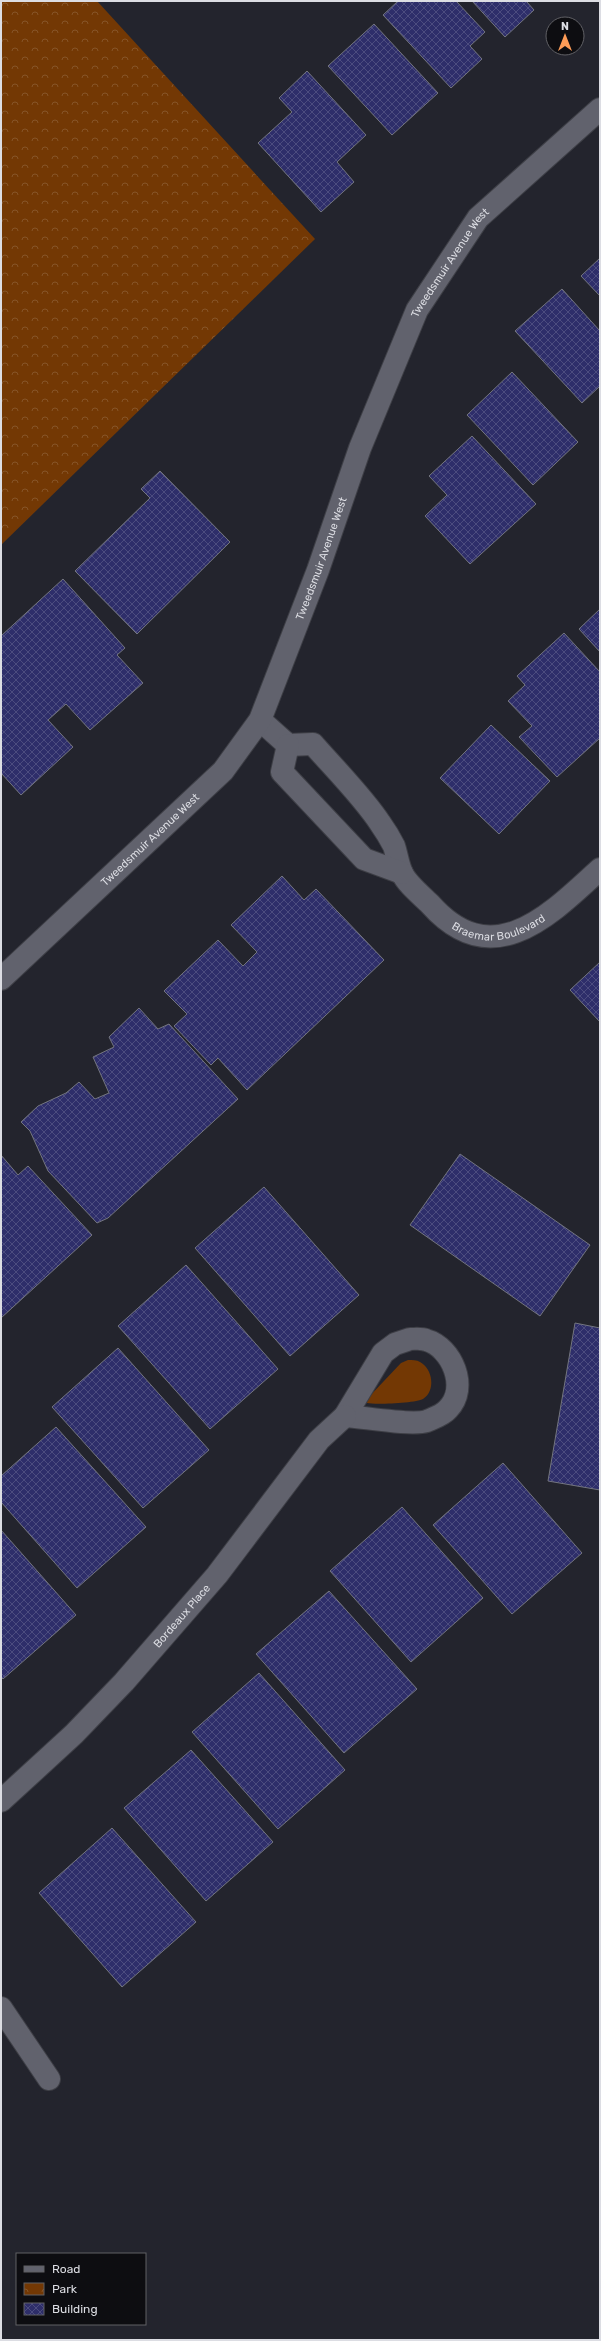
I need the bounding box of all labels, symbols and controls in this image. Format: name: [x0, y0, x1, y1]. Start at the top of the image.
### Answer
north arrow: [545, 16, 585, 56]
text: N: [561, 20, 569, 33]
street label: Tweedsmuir Avenue West: [408, 205, 492, 319]
street label: Tweedsmuir Avenue West: [293, 494, 349, 622]
street label: Tweedsmuir Avenue West: [98, 790, 202, 889]
street label: Braemar Boulevard: [450, 911, 547, 943]
street label: Bordeaux Place: [150, 1581, 213, 1650]
legend: [16, 2253, 146, 2325]
text: Road: [52, 2262, 80, 2276]
text: Park: [52, 2282, 78, 2296]
text: Building: [52, 2302, 98, 2316]

